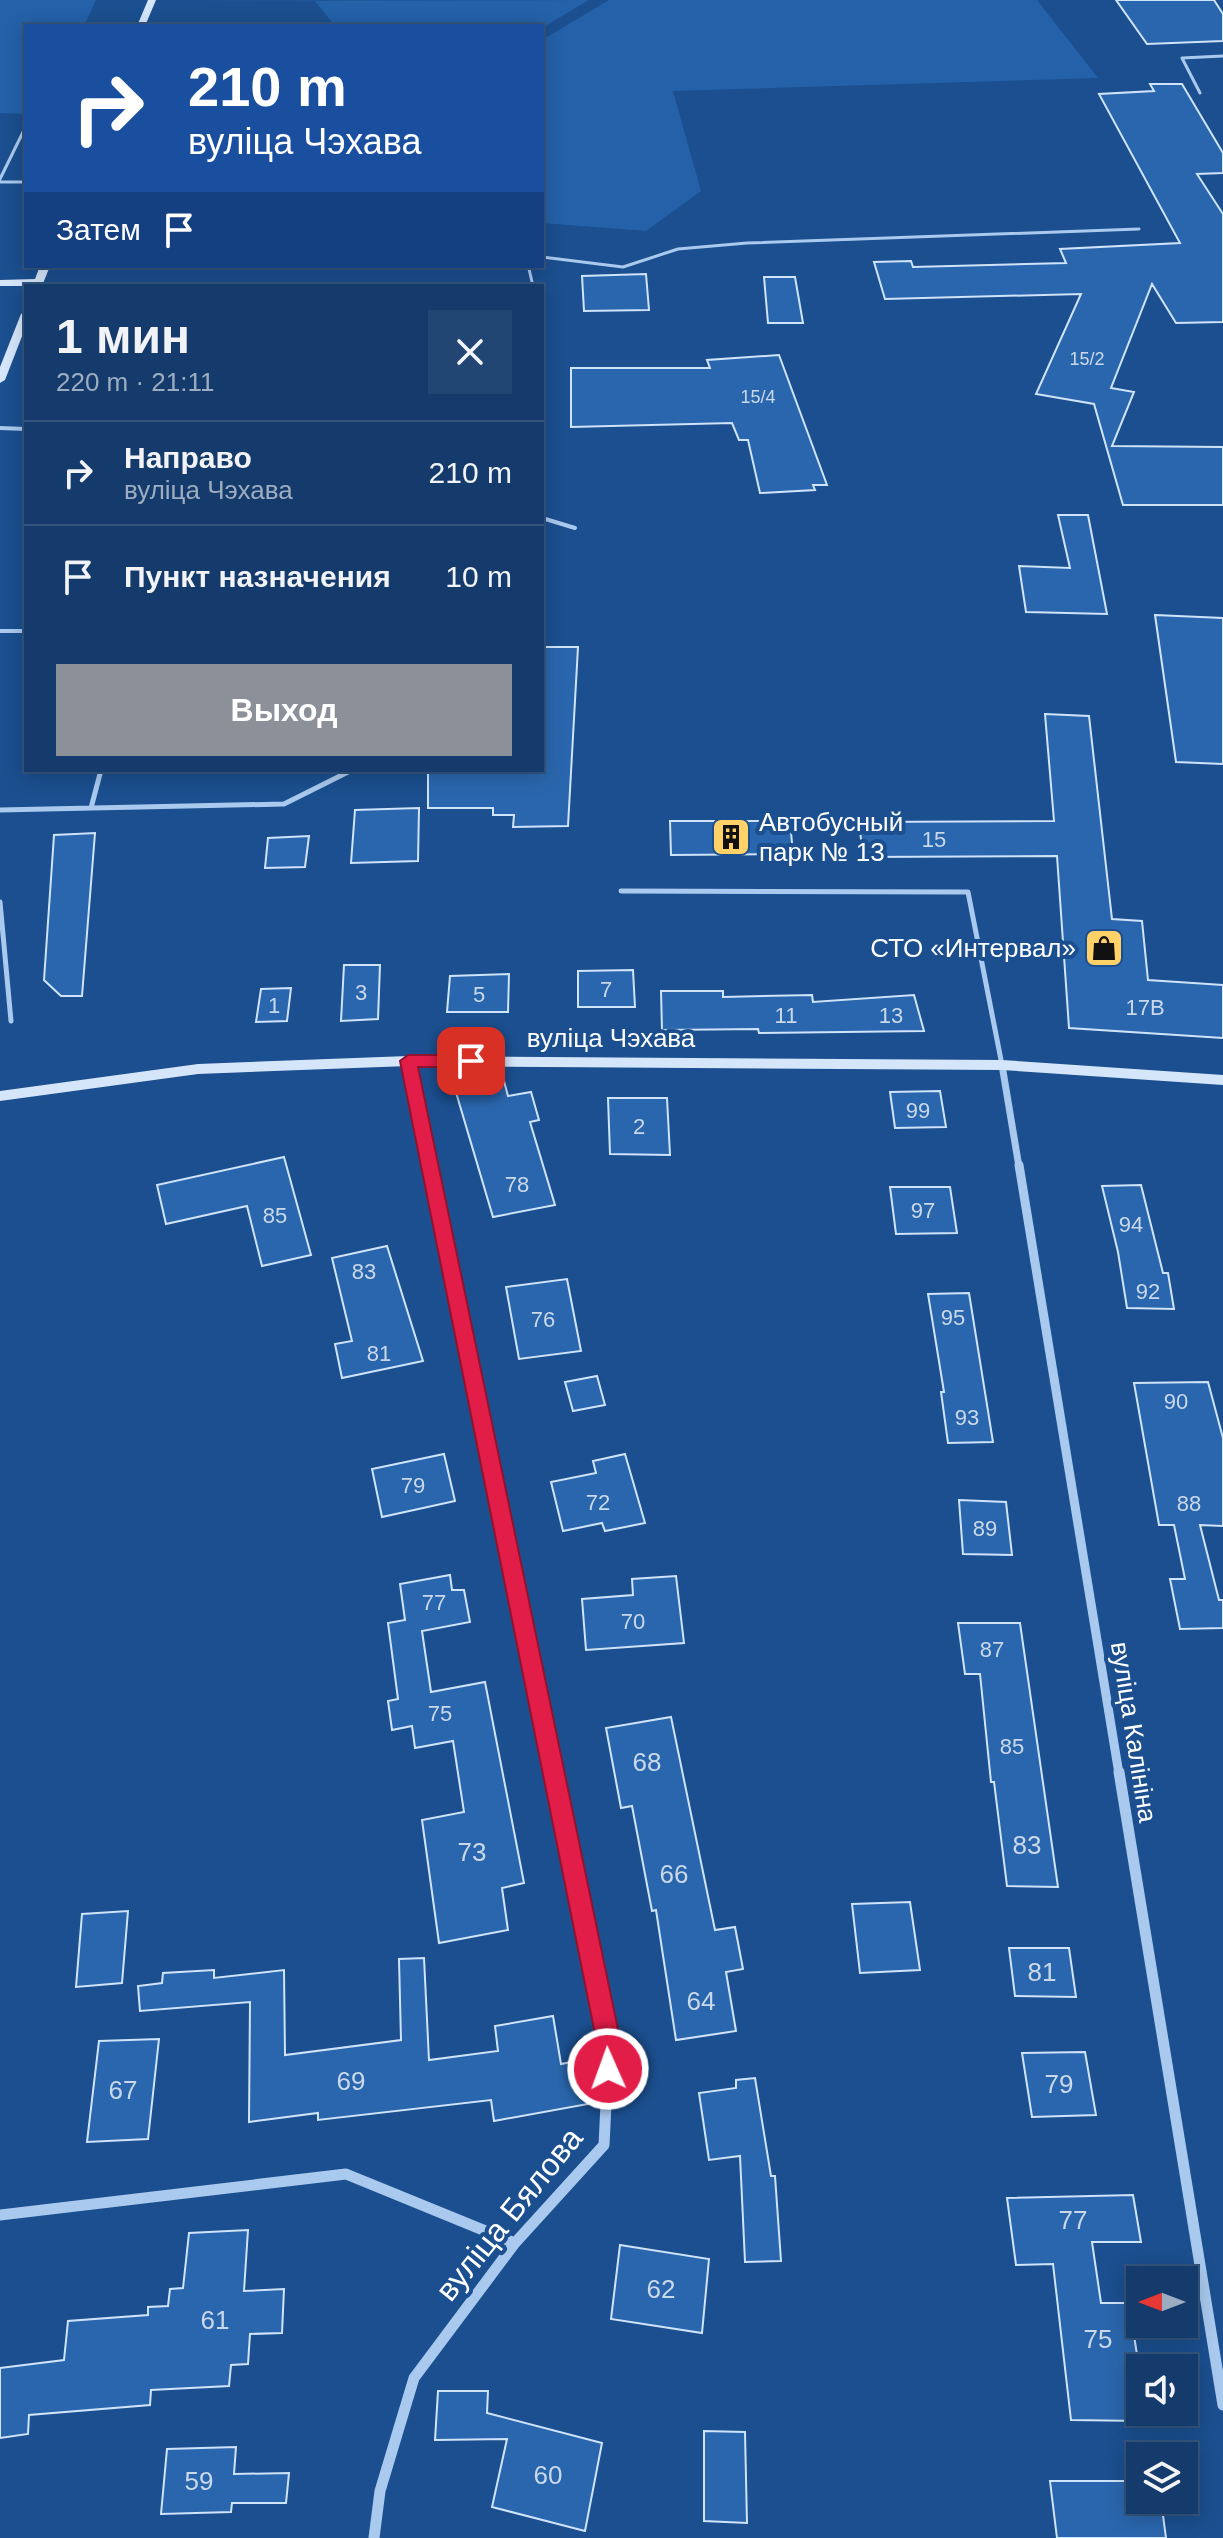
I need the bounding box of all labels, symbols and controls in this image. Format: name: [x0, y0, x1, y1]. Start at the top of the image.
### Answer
text: 210 m: [188, 55, 347, 118]
icon: right: [56, 56, 160, 160]
text: вуліца Чэхава: [188, 121, 422, 162]
icon: arrive: [157, 208, 201, 252]
text: Затем: [56, 213, 141, 246]
text: 1 мин: [56, 310, 190, 363]
button: close: [428, 310, 512, 394]
house number: 15/2: [1069, 349, 1105, 369]
text: 220 m · 21:11: [56, 367, 215, 397]
house number: 15/4: [740, 387, 776, 407]
text: Направо: [124, 441, 252, 474]
icon: right: [56, 451, 100, 495]
text: 210 m: [429, 456, 512, 489]
text: вуліца Чэхава: [124, 475, 293, 505]
icon: arrive: [56, 555, 100, 599]
text: Пункт назначения: [124, 560, 391, 593]
text: 10 m: [445, 560, 512, 593]
button: Выход: [56, 664, 512, 756]
place label: Автобусный парк № 13: [759, 807, 903, 867]
building icon: Автобусный парк № 13: [710, 816, 752, 858]
house number: 15: [922, 827, 946, 852]
shop icon: СТО «Интервал»: [1083, 927, 1125, 969]
place label: СТО «Интервал»: [870, 933, 1076, 963]
house number: 7: [600, 977, 612, 1002]
house number: 3: [355, 980, 367, 1005]
house number: 5: [473, 982, 485, 1007]
house number: 1: [268, 993, 280, 1018]
house number: 17В: [1125, 995, 1165, 1020]
house number: 11: [775, 1003, 797, 1028]
house number: 13: [879, 1003, 903, 1028]
street label: вуліца Чэхава: [527, 1023, 696, 1053]
pin: [437, 1027, 505, 1095]
icon: arrive: [449, 1039, 493, 1083]
house number: 99: [906, 1098, 930, 1123]
house number: 2: [633, 1114, 645, 1139]
house number: 78: [505, 1172, 529, 1197]
house number: 97: [911, 1198, 935, 1223]
house number: 85: [263, 1203, 287, 1228]
house number: 94: [1119, 1212, 1143, 1237]
house number: 83: [352, 1259, 376, 1284]
house number: 92: [1136, 1279, 1160, 1304]
house number: 95: [941, 1305, 965, 1330]
house number: 76: [531, 1307, 555, 1332]
house number: 81: [367, 1341, 391, 1366]
house number: 90: [1164, 1389, 1188, 1414]
house number: 93: [955, 1405, 979, 1430]
house number: 79: [401, 1473, 425, 1498]
house number: 72: [586, 1490, 610, 1515]
house number: 88: [1177, 1491, 1201, 1516]
house number: 89: [973, 1516, 997, 1541]
house number: 77: [422, 1590, 446, 1615]
house number: 70: [621, 1609, 645, 1634]
house number: 87: [980, 1637, 1004, 1662]
street label: вуліца Калініна: [1105, 1639, 1163, 1825]
house number: 75: [428, 1701, 452, 1726]
house number: 85: [1000, 1734, 1024, 1759]
house number: 68: [633, 1747, 661, 1777]
house number: 83: [1013, 1830, 1041, 1860]
house number: 73: [458, 1837, 486, 1867]
house number: 66: [660, 1859, 688, 1889]
house number: 81: [1028, 1957, 1056, 1987]
house number: 64: [687, 1986, 715, 2016]
position arrow: [566, 2027, 650, 2111]
house number: 69: [337, 2066, 365, 2096]
house number: 79: [1045, 2069, 1073, 2099]
house number: 67: [109, 2075, 137, 2105]
street label: вуліца Бялова: [428, 2120, 590, 2308]
house number: 77: [1059, 2205, 1087, 2235]
north arrow: [1126, 2266, 1198, 2338]
map controls: [1126, 2266, 1198, 2514]
house number: 62: [647, 2274, 675, 2304]
house number: 61: [201, 2305, 229, 2335]
house number: 75: [1084, 2324, 1112, 2354]
button: sound: [1126, 2354, 1198, 2426]
button: layers: [1126, 2442, 1198, 2514]
house number: 60: [534, 2460, 562, 2490]
house number: 59: [185, 2466, 213, 2496]

